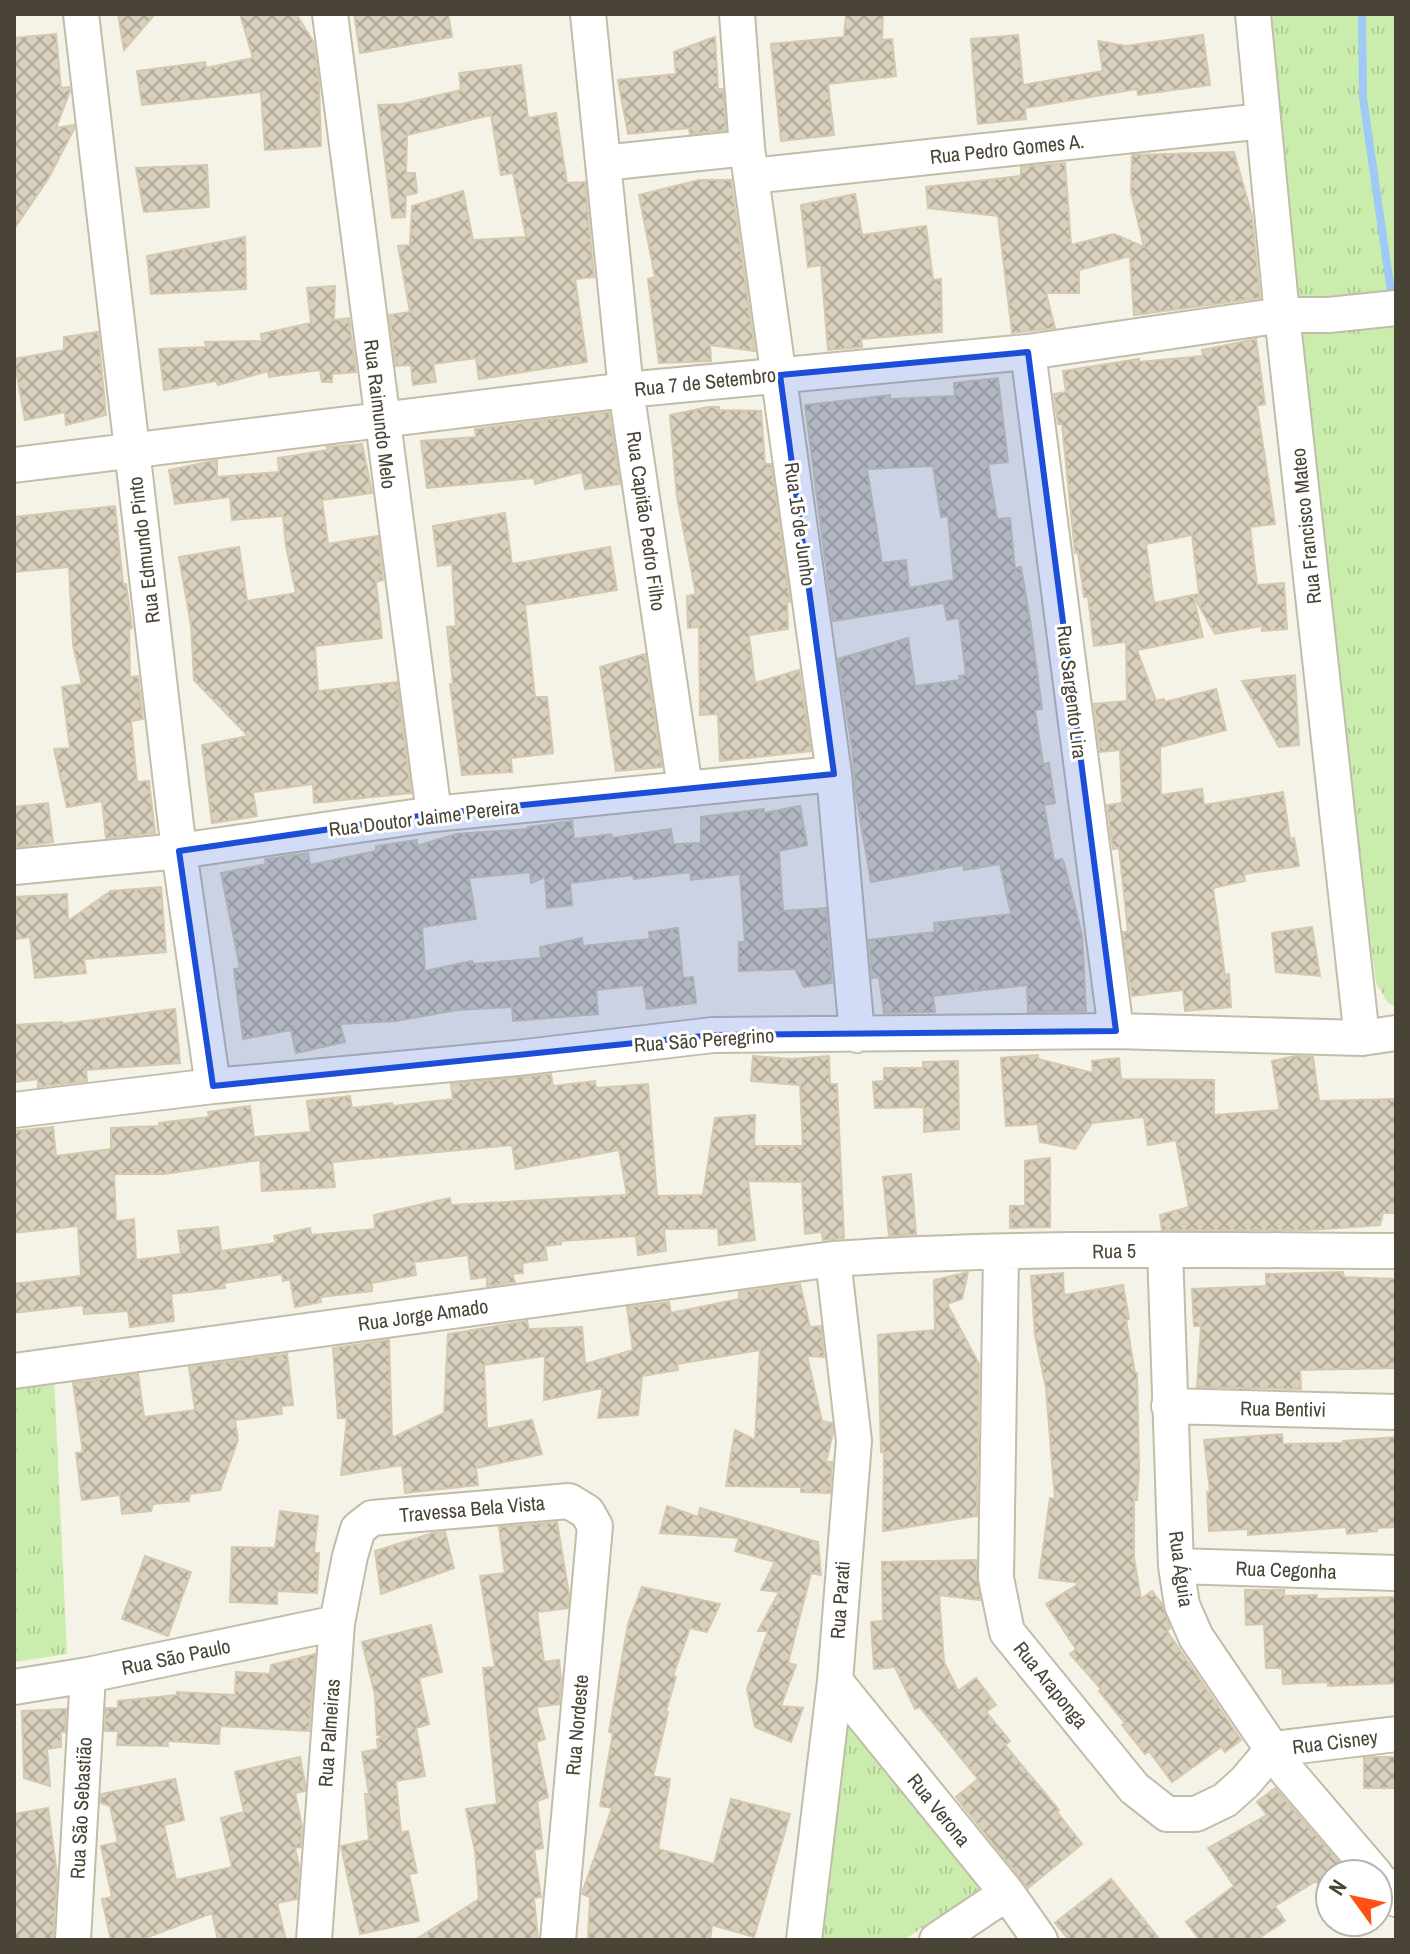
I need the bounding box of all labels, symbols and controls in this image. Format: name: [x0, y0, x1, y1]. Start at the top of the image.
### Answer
street label: Rua Pedro Gomes A.: [928, 127, 1085, 170]
street label: Rua Raimundo Melo: [358, 338, 403, 490]
street label: Rua 7 de Setembro: [633, 361, 777, 402]
street label: Rua Capitão Pedro Filho: [621, 429, 672, 613]
street label: Rua Francisco Mateo: [1284, 447, 1327, 605]
street label: Rua 15 de Junho: [778, 460, 823, 588]
street label: Rua Edmundo Pinto: [121, 475, 166, 625]
street label: Rua Sargento Lira: [1051, 624, 1094, 760]
street label: Rua Doutor Jaime Pereira: [327, 792, 521, 843]
street label: Rua São Peregrino: [633, 1021, 775, 1058]
street label: Rua 5: [1092, 1237, 1136, 1264]
street label: Rua Jorge Amado: [356, 1292, 490, 1337]
street label: Rua Bentivi: [1240, 1394, 1326, 1423]
street label: Travessa Bela Vista: [398, 1489, 546, 1528]
street label: Rua Águia: [1163, 1529, 1200, 1609]
street label: Rua Cegonha: [1235, 1554, 1337, 1585]
street label: Rua Parati: [823, 1560, 856, 1640]
street label: Rua São Paulo: [119, 1632, 233, 1681]
street label: Rua Araponga: [1008, 1635, 1095, 1734]
street label: Rua Nordeste: [559, 1673, 594, 1777]
street label: Rua Palmeiras: [311, 1678, 346, 1788]
street label: Rua Cisney: [1291, 1723, 1380, 1760]
street label: Rua São Sebastião: [63, 1736, 98, 1880]
street label: Rua Verona: [902, 1768, 977, 1852]
north arrow: [1314, 1858, 1394, 1938]
text: N: [1321, 1873, 1353, 1901]

